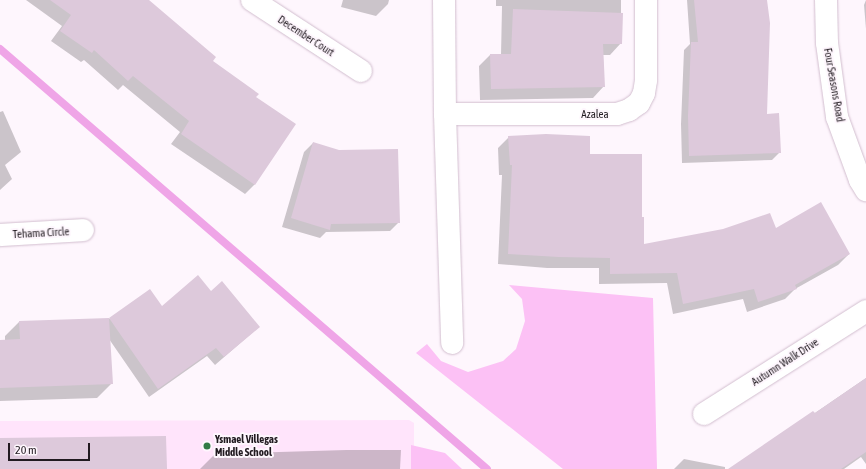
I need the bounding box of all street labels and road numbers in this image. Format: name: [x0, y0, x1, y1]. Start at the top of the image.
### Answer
street label: December Court: [275, 13, 337, 59]
street label: Four Seasons Road: [821, 47, 847, 123]
street label: Azalea: [581, 107, 609, 121]
street label: Tehama Circle: [12, 225, 70, 241]
street label: Autumn Walk Drive: [749, 335, 821, 389]

